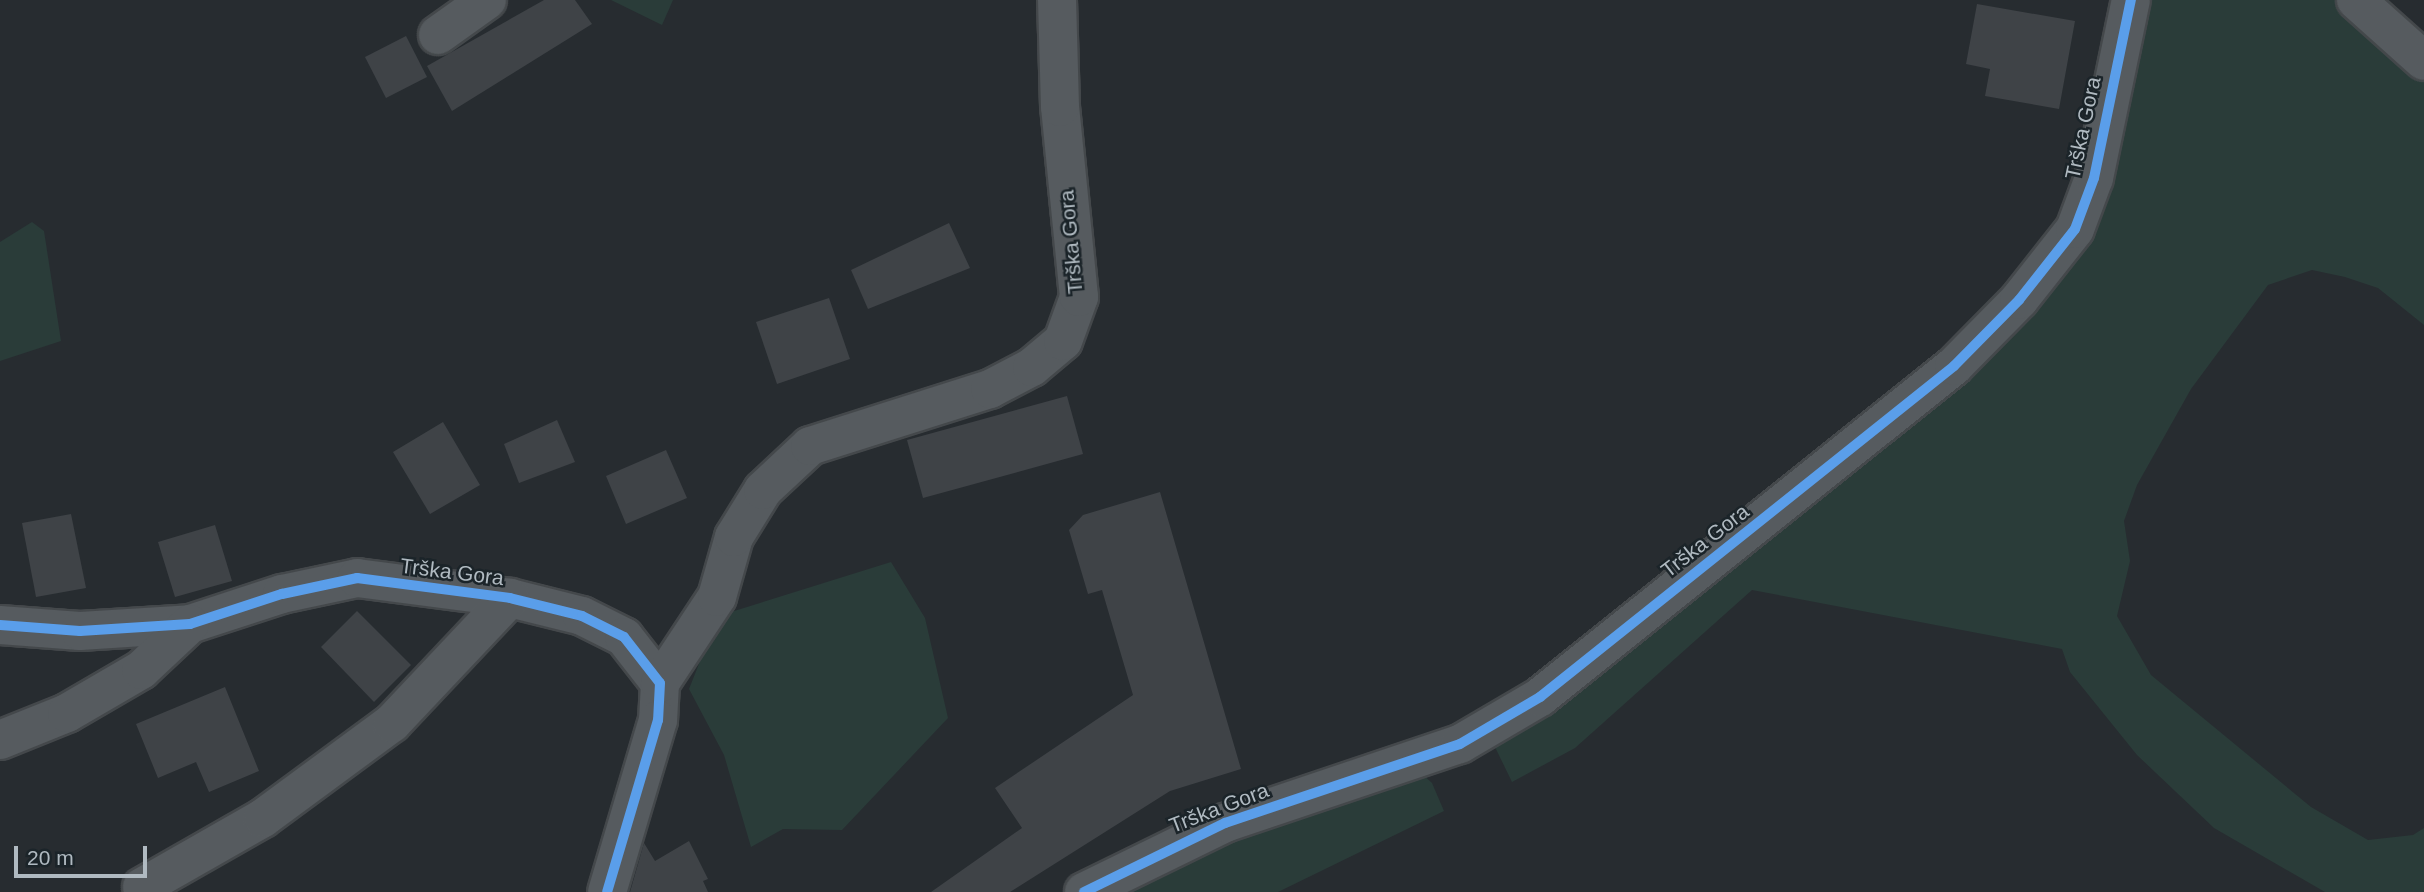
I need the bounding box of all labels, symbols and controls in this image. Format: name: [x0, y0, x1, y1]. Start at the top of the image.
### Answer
street label: Trška Gora: [2060, 74, 2106, 182]
street label: Trška Gora: [1054, 189, 1088, 295]
street label: Trška Gora: [1656, 499, 1754, 583]
street label: Trška Gora: [399, 553, 505, 591]
street label: Trška Gora: [1166, 778, 1272, 838]
scale bar: [18, 832, 150, 876]
text: 20 m: [27, 846, 74, 869]

